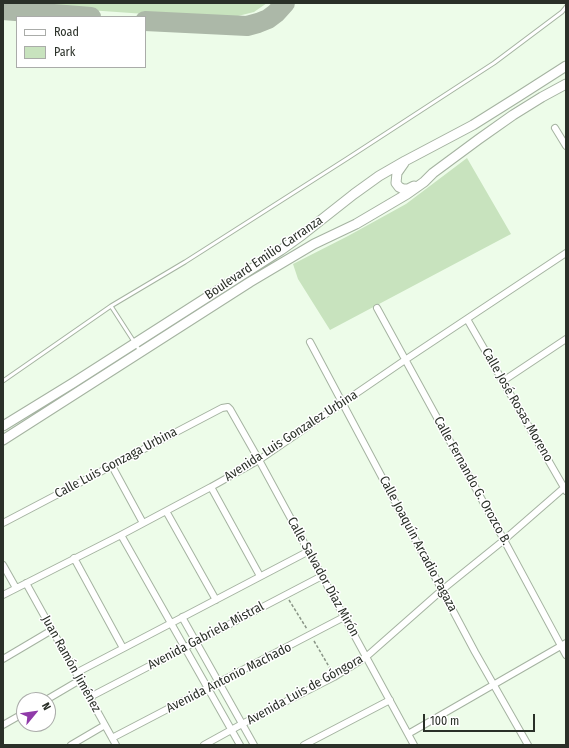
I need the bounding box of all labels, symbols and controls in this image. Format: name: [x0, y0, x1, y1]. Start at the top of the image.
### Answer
legend: [16, 16, 146, 68]
text: Road: [54, 25, 79, 39]
text: Park: [54, 45, 75, 59]
street label: Boulevard Emilio Carranza: [202, 213, 326, 303]
street label: Calle José Rosas Moreno: [478, 345, 556, 465]
street label: Avenida Luis Gonzalez Urbina: [222, 387, 360, 485]
street label: Calle Fernando G. Orozco B.: [430, 414, 514, 548]
street label: Calle Luis Gonzaga Urbina: [52, 424, 180, 502]
street label: Calle Joaquín Arcadio Pagaza: [376, 473, 460, 615]
street label: Calle Salvador Díaz Mirón: [284, 515, 362, 639]
street label: Avenida Gabriela Mistral: [145, 599, 267, 673]
street label: Juan Ramón Jiménez: [38, 613, 104, 715]
street label: Avenida Antonio Machado: [164, 640, 294, 716]
street label: Avenida Luis de Góngora: [244, 652, 366, 728]
north arrow: [16, 692, 56, 732]
text: N: [39, 700, 53, 712]
scale bar: [425, 706, 537, 732]
text: 100 m: [430, 714, 459, 728]

